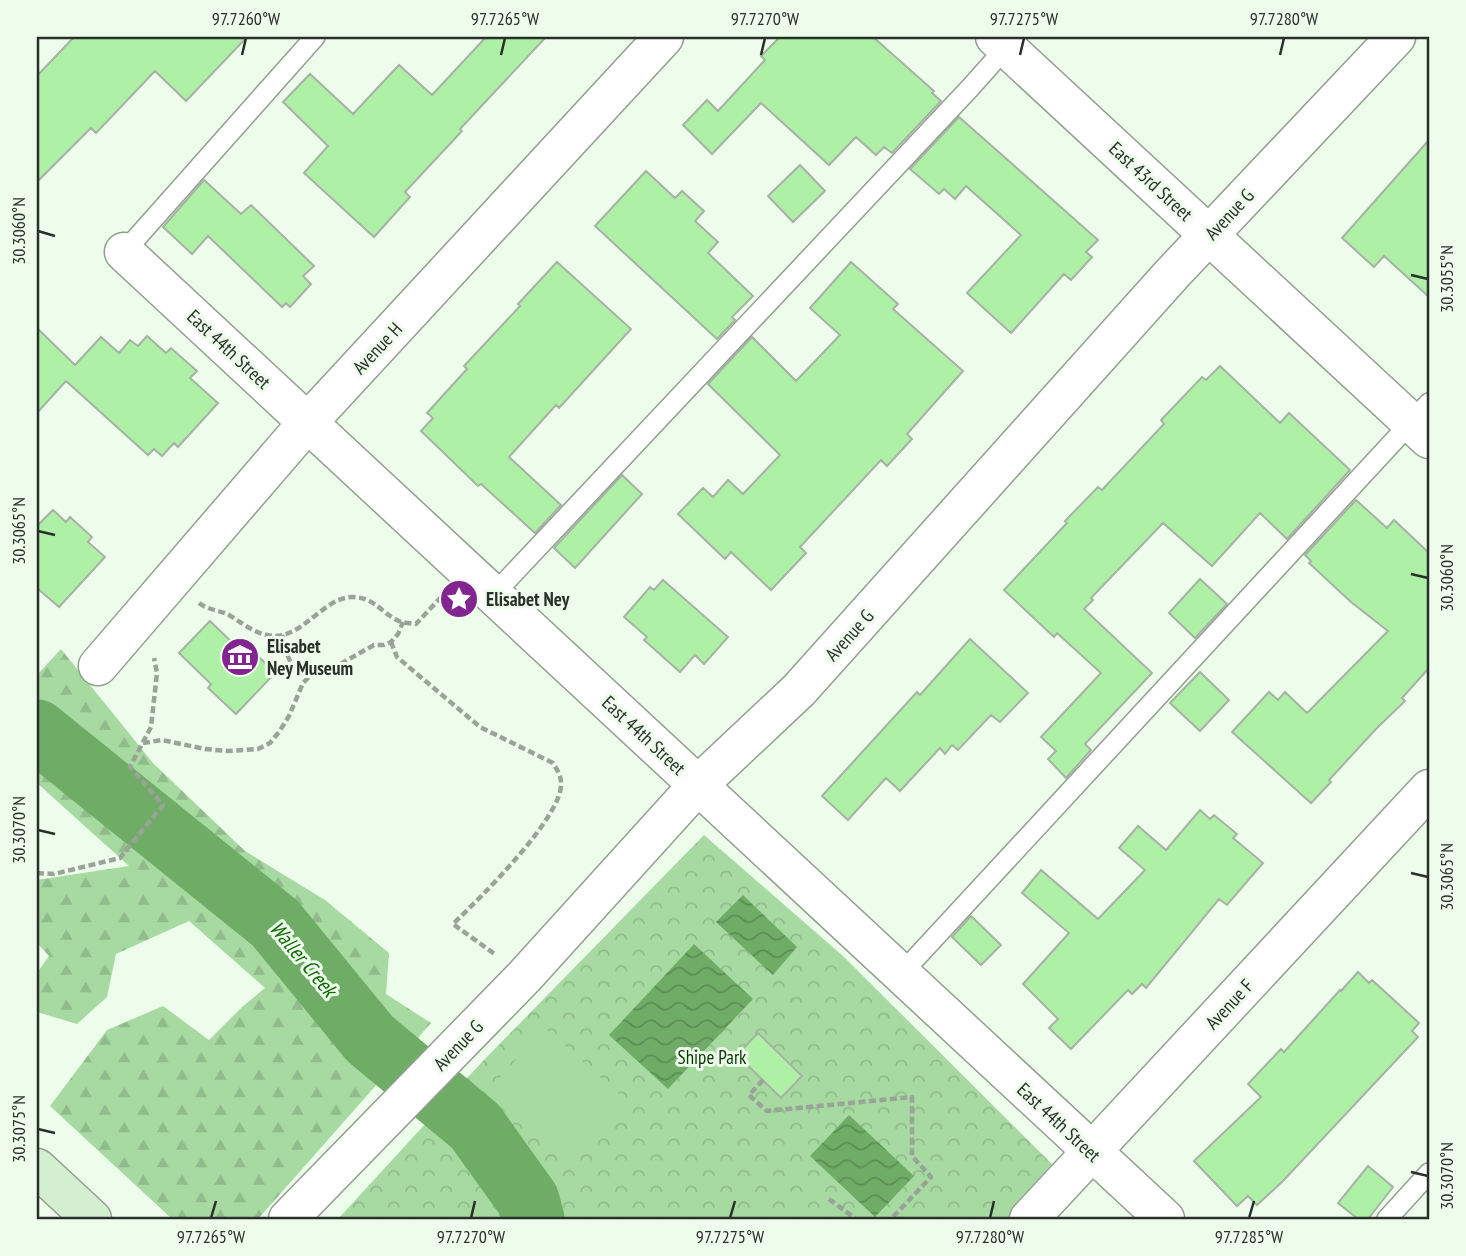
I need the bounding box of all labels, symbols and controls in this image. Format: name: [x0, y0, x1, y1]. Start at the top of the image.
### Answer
text: 97.7260°W: [212, 7, 280, 30]
text: 97.7265°W: [471, 7, 539, 30]
text: 97.7270°W: [731, 7, 799, 30]
text: 97.7275°W: [990, 7, 1058, 30]
text: 97.7280°W: [1250, 7, 1318, 30]
street label: East 43rd Street: [1104, 136, 1198, 226]
street label: Avenue G: [1199, 183, 1259, 245]
text: 30.3060°N: [7, 197, 30, 265]
text: 30.3055°N: [1435, 245, 1458, 313]
street label: East 44th Street: [182, 304, 276, 394]
street label: Avenue H: [347, 317, 407, 379]
text: 30.3065°N: [7, 497, 30, 565]
text: 30.3060°N: [1435, 544, 1458, 612]
place icon: Elisabet Ney: [438, 578, 480, 620]
place label: Elisabet Ney: [486, 587, 570, 611]
street label: Avenue G: [820, 604, 878, 666]
place label: Elisabet Ney Museum: [267, 634, 353, 680]
museum icon: Elisabet Ney Museum: [219, 636, 261, 678]
street label: East 44th Street: [597, 690, 691, 780]
text: 30.3070°N: [7, 796, 30, 864]
text: 30.3065°N: [1435, 843, 1458, 911]
water label: Waller Creek: [264, 915, 345, 1004]
street label: Avenue F: [1200, 974, 1258, 1034]
street label: Avenue G: [428, 1015, 488, 1075]
park label: Shipe Park: [678, 1045, 747, 1069]
street label: East 44th Street: [1012, 1077, 1106, 1167]
text: 30.3075°N: [7, 1095, 30, 1163]
text: 30.3070°N: [1435, 1142, 1458, 1210]
text: 97.7265°W: [177, 1225, 245, 1248]
text: 97.7270°W: [437, 1225, 505, 1248]
text: 97.7275°W: [696, 1225, 764, 1248]
text: 97.7280°W: [956, 1225, 1024, 1248]
text: 97.7285°W: [1215, 1225, 1283, 1248]

